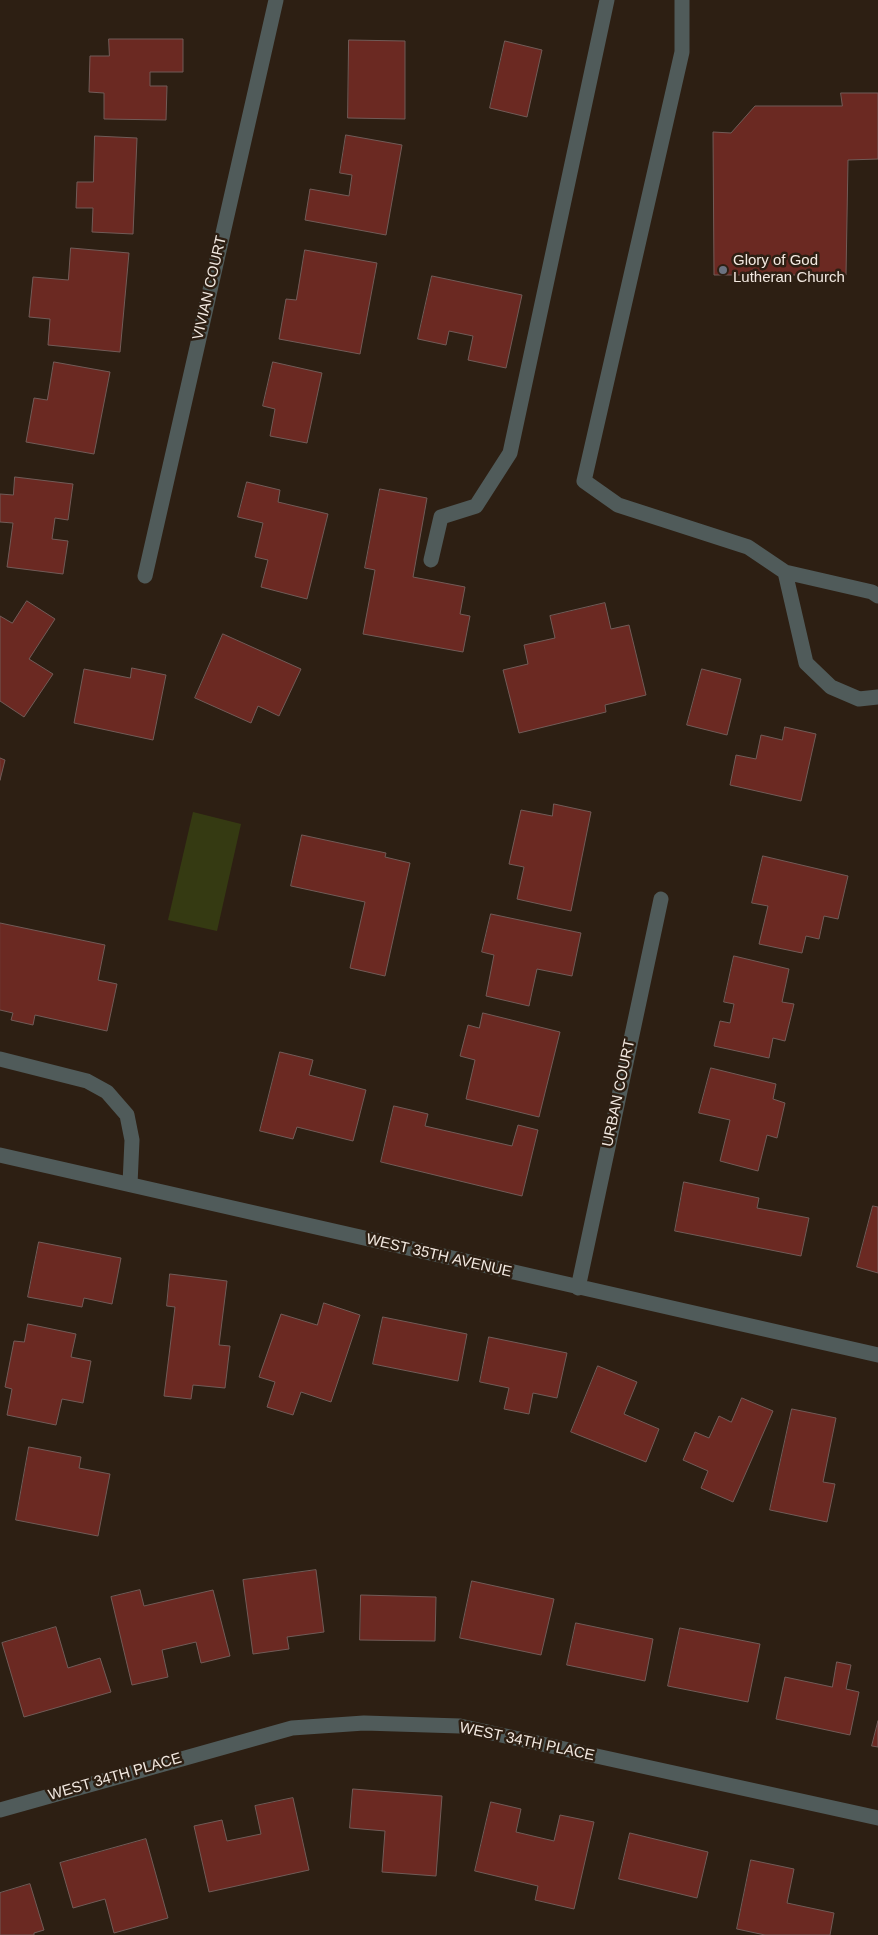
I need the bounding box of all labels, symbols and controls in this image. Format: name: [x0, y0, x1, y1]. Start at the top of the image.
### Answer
street label: VIVIAN COURT: [189, 234, 231, 342]
place label: Glory of God Lutheran Church: [733, 252, 845, 287]
marker: Glory of God Lutheran Church: [717, 264, 729, 276]
street label: URBAN COURT: [599, 1037, 639, 1149]
street label: WEST 35TH AVENUE: [364, 1230, 514, 1282]
street label: WEST 34TH PLACE: [458, 1719, 596, 1765]
street label: WEST 34TH PLACE: [46, 1749, 184, 1805]

